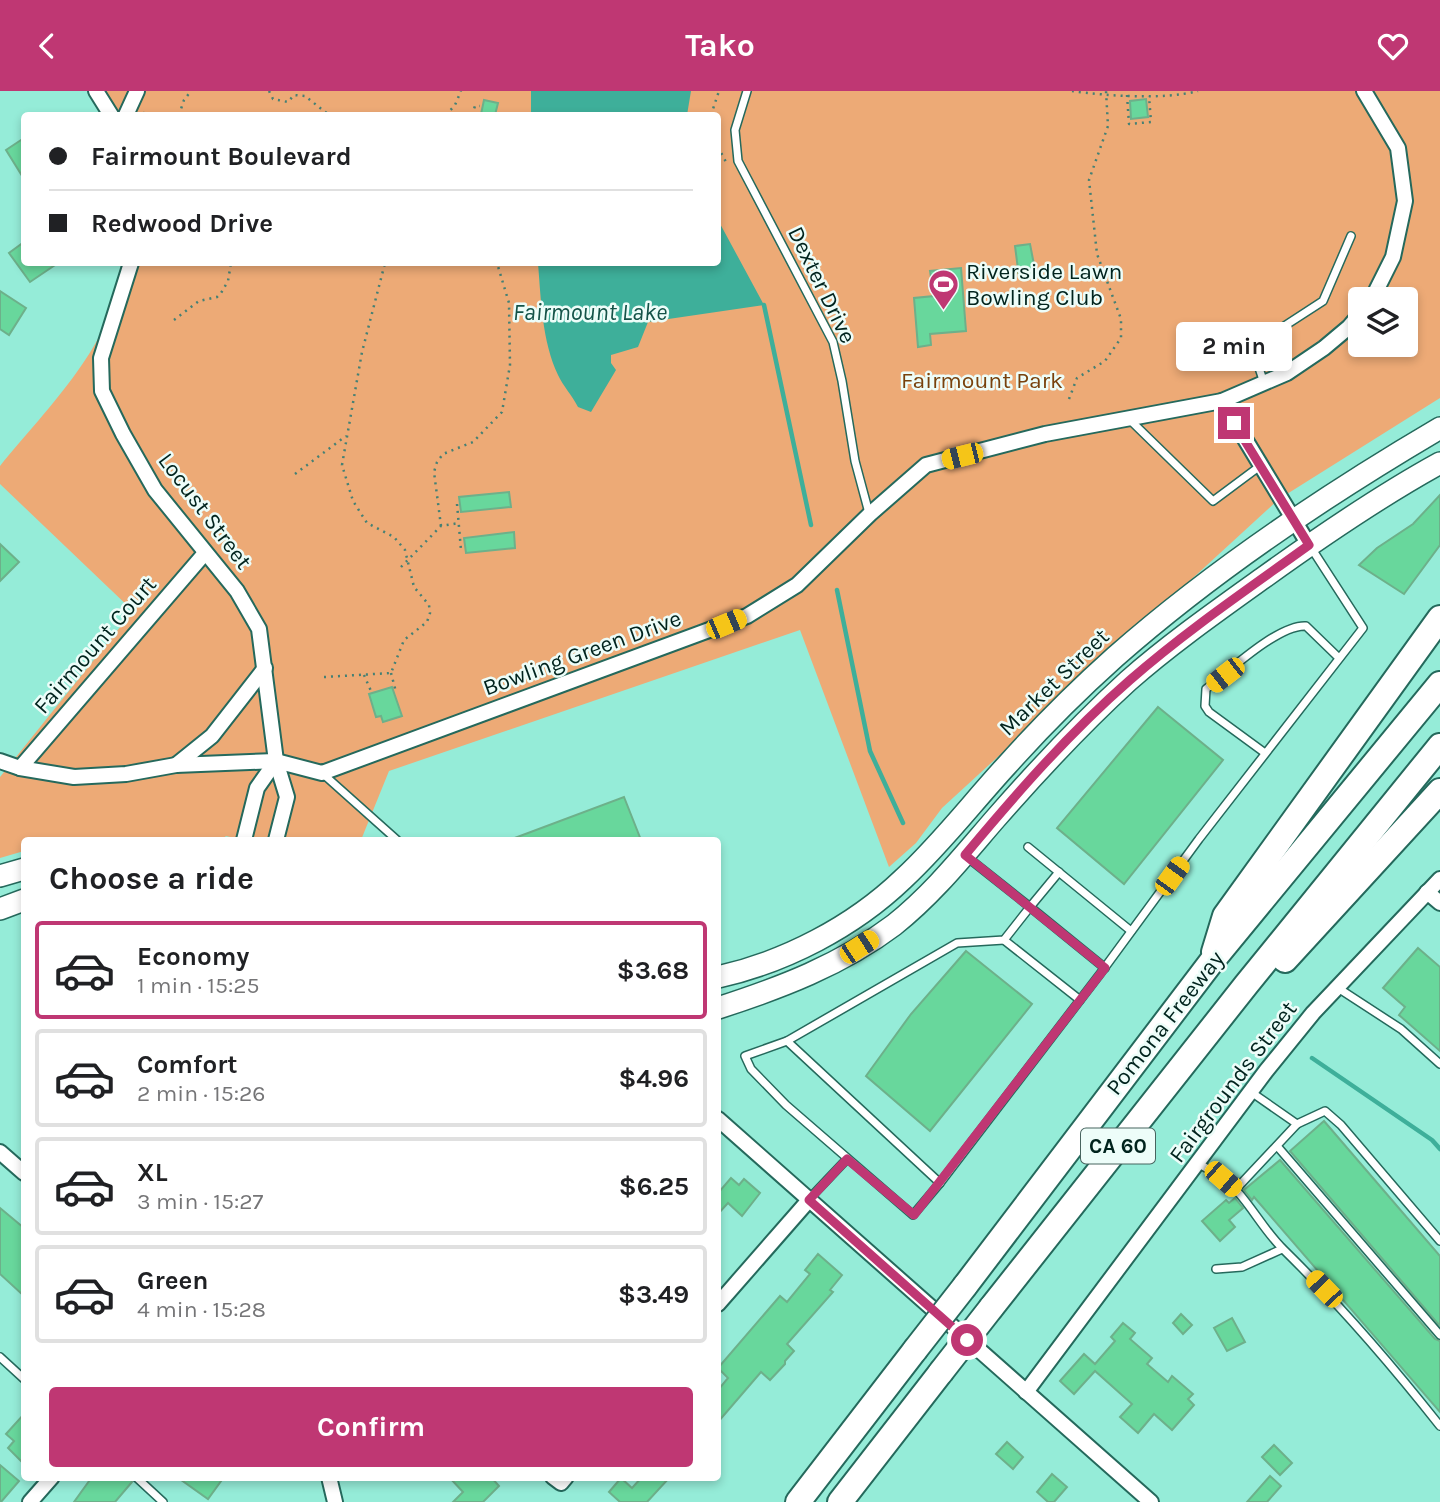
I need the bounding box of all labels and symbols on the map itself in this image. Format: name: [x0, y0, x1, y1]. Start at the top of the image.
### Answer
street label: Dexter Drive: [782, 222, 862, 348]
place label: Riverside Lawn Bowling Club: [966, 258, 1122, 311]
sports icon: Riverside Lawn Bowling Club: [926, 267, 960, 311]
water label: Fairmount Lake: [513, 298, 667, 326]
callout: 2 min: [1176, 321, 1292, 371]
park label: Fairmount Park: [901, 367, 1063, 394]
route end: [1218, 407, 1250, 439]
car: [940, 441, 985, 471]
street label: Locust Street: [153, 448, 258, 575]
street label: Fairmount Court: [28, 571, 162, 719]
street label: Bowling Green Drive: [479, 605, 685, 701]
car: [703, 606, 750, 642]
street label: Market Street: [993, 623, 1115, 741]
car: [1202, 654, 1249, 696]
car: [1152, 853, 1193, 899]
car: [836, 927, 883, 967]
street label: Pomona Freeway: [1100, 945, 1230, 1100]
street label: Fairgrounds Street: [1164, 996, 1303, 1168]
road number: CA 60: [1081, 1129, 1155, 1163]
car: [1201, 1157, 1246, 1201]
car: [1302, 1267, 1347, 1311]
route start: [951, 1324, 983, 1356]

